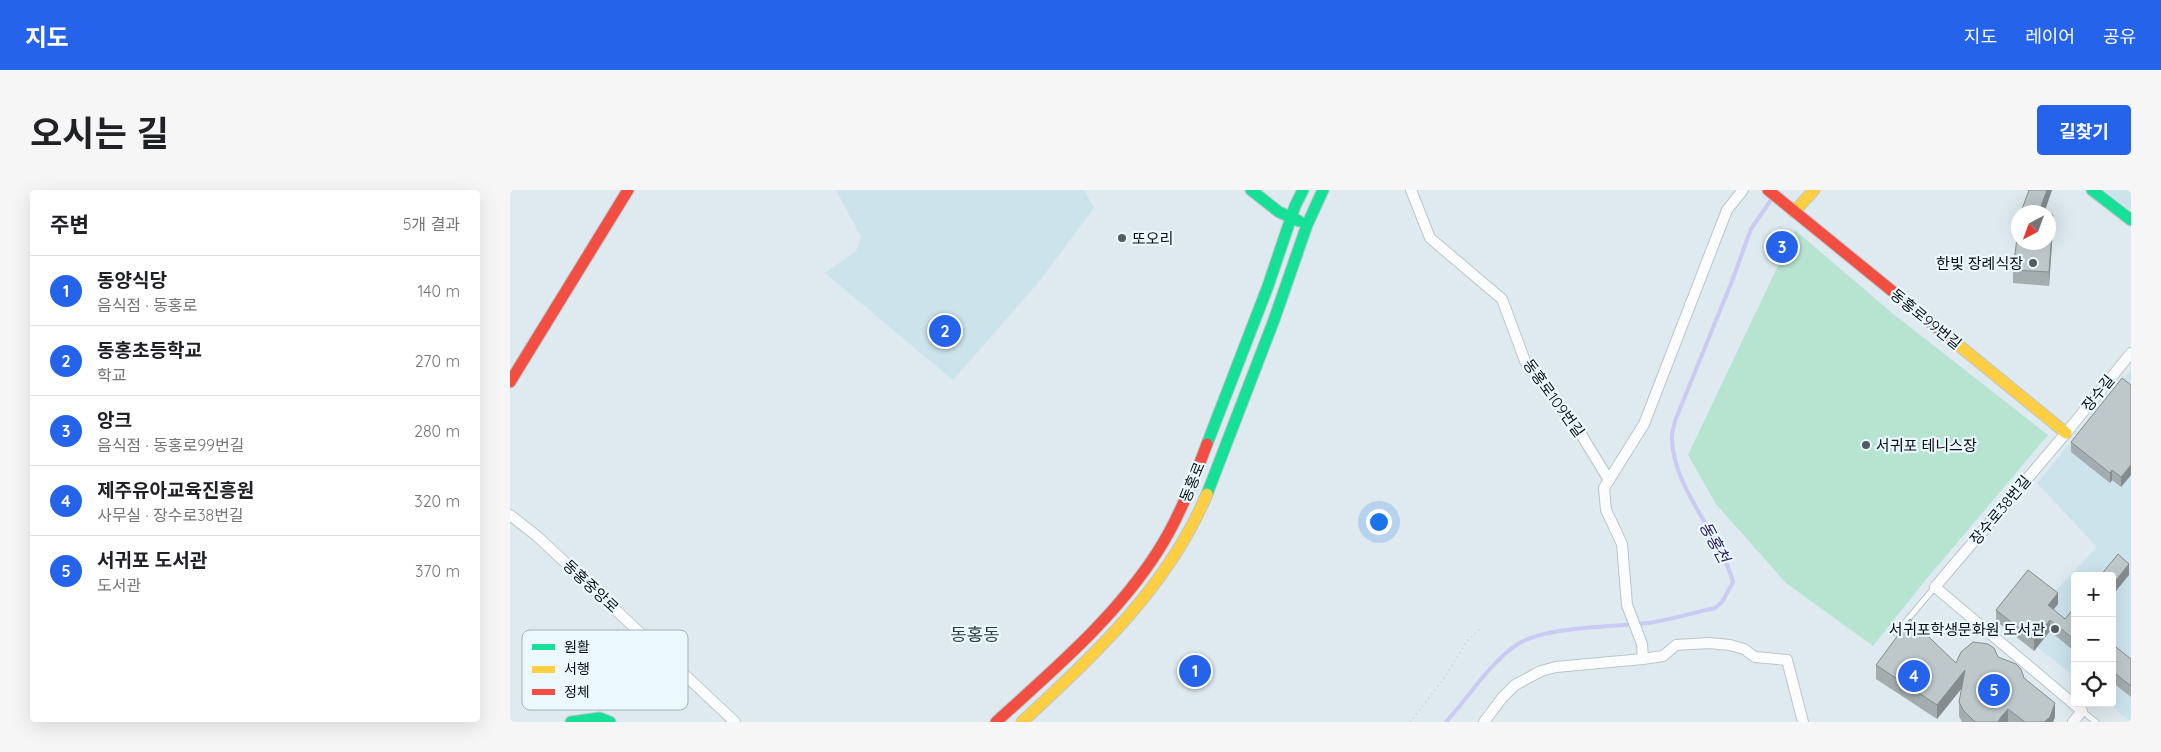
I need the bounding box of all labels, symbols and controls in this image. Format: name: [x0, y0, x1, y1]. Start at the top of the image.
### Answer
text: 지도: [25, 22, 69, 52]
text: 지도: [1964, 25, 1997, 48]
text: 레이어: [2025, 25, 2075, 48]
text: 공유: [2103, 25, 2136, 48]
button: 길찾기: [2037, 105, 2131, 155]
text: 오시는 길: [30, 111, 169, 155]
north arrow: [2011, 205, 2056, 250]
text: 주변: [50, 211, 89, 237]
text: 5개 결과: [403, 214, 460, 234]
pin: 3: [1766, 228, 1798, 266]
place label: 또오리: [1132, 229, 1173, 248]
marker: 또오리: [1116, 232, 1128, 244]
place label: 한빛 장례식장: [1936, 254, 2023, 273]
marker: 한빛 장례식장: [2027, 257, 2039, 269]
text: 동양식당: [97, 268, 167, 292]
text: 1: [63, 281, 69, 301]
text: 140 m: [417, 281, 460, 301]
street label: 동홍로99번길: [1887, 285, 1965, 353]
text: 음식점 · 동홍로: [97, 295, 197, 315]
pin: 2: [929, 312, 961, 350]
text: 동홍초등학교: [97, 338, 202, 362]
text: 2: [61, 351, 71, 371]
text: 270 m: [415, 351, 460, 371]
street label: 동홍로109번길: [1519, 355, 1589, 441]
text: 학교: [97, 365, 126, 385]
street label: 장수길: [2078, 371, 2118, 415]
text: 앙크: [97, 408, 132, 432]
text: 3: [62, 421, 70, 441]
text: 280 m: [414, 421, 460, 441]
text: 음식점 · 동홍로99번길: [97, 435, 244, 455]
place label: 서귀포 테니스장: [1876, 436, 1977, 455]
marker: 서귀포 테니스장: [1860, 439, 1872, 451]
street label: 동홍로: [1175, 459, 1209, 505]
street label: 장수로38번길: [1965, 471, 2035, 549]
text: 제주유아교육진흥원: [97, 478, 254, 502]
text: 4: [61, 491, 71, 511]
text: 320 m: [414, 491, 460, 511]
text: 사무실 · 장수로38번길: [97, 505, 244, 525]
your location: [1366, 509, 1392, 535]
water label: 동홍천: [1696, 518, 1736, 568]
text: 서귀포 도서관: [97, 548, 207, 572]
street label: 동홍중앙로: [559, 556, 623, 616]
text: 5: [61, 561, 71, 581]
text: 370 m: [415, 561, 460, 581]
map controls: [2071, 572, 2116, 707]
button: +: [2071, 572, 2116, 617]
text: 도서관: [97, 575, 141, 595]
button: −: [2071, 617, 2116, 662]
place label: 서귀포학생문화원 도서관: [1889, 620, 2045, 639]
district label: 동홍동: [950, 623, 1000, 646]
marker: 서귀포학생문화원 도서관: [2049, 623, 2061, 635]
legend: [522, 630, 688, 710]
text: 원활: [564, 638, 590, 656]
pin: 1: [1179, 652, 1211, 690]
pin: 4: [1898, 657, 1930, 695]
text: 서행: [564, 660, 590, 678]
button: locate: [2071, 662, 2116, 707]
pin: 5: [1978, 671, 2010, 709]
text: 정체: [564, 683, 590, 701]

